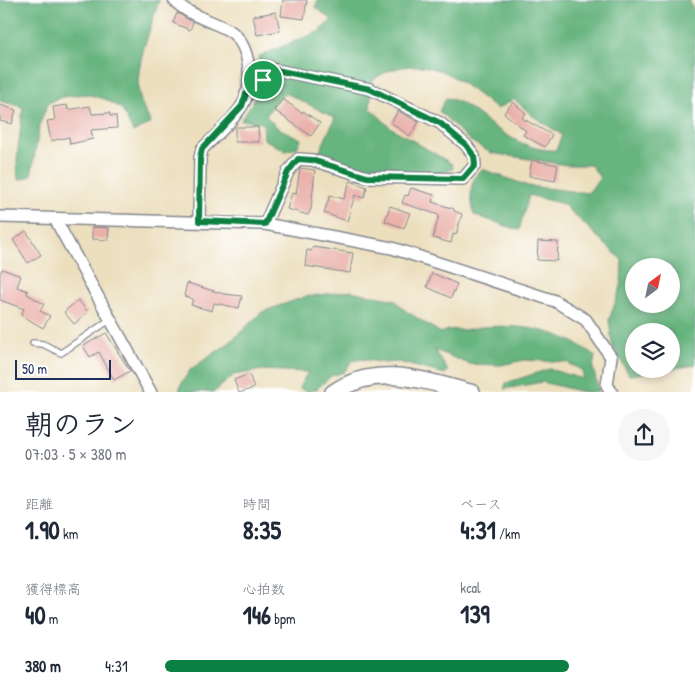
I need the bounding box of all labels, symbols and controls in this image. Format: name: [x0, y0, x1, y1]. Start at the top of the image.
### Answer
pin: [242, 59, 284, 101]
icon: arrive: [249, 66, 277, 94]
north arrow: [625, 258, 680, 312]
map controls: [625, 258, 680, 378]
button: layers: [625, 323, 680, 378]
scale bar: [15, 358, 111, 381]
text: 50 m: [22, 359, 47, 378]
text: 朝のラン: [25, 405, 137, 443]
button: share: [618, 409, 670, 461]
text: 07:03 · 5 × 380 m: [25, 443, 127, 465]
text: 距離: [25, 494, 53, 513]
text: 時間: [243, 494, 271, 513]
text: ペース: [460, 494, 502, 513]
text: 1.90: [25, 513, 60, 547]
text: 8:35: [243, 513, 281, 547]
text: 4:31: [460, 513, 496, 547]
text: km: [60, 524, 78, 543]
text: /km: [496, 524, 520, 543]
text: kcal: [460, 578, 481, 597]
text: 獲得標高: [25, 579, 81, 598]
text: 心拍数: [243, 579, 285, 598]
text: 139: [460, 597, 490, 631]
text: 40: [25, 598, 46, 632]
text: 146: [243, 598, 271, 632]
text: m: [46, 609, 58, 628]
text: bpm: [271, 609, 296, 628]
text: 380 m: [25, 655, 61, 677]
text: 4:31: [105, 655, 128, 677]

